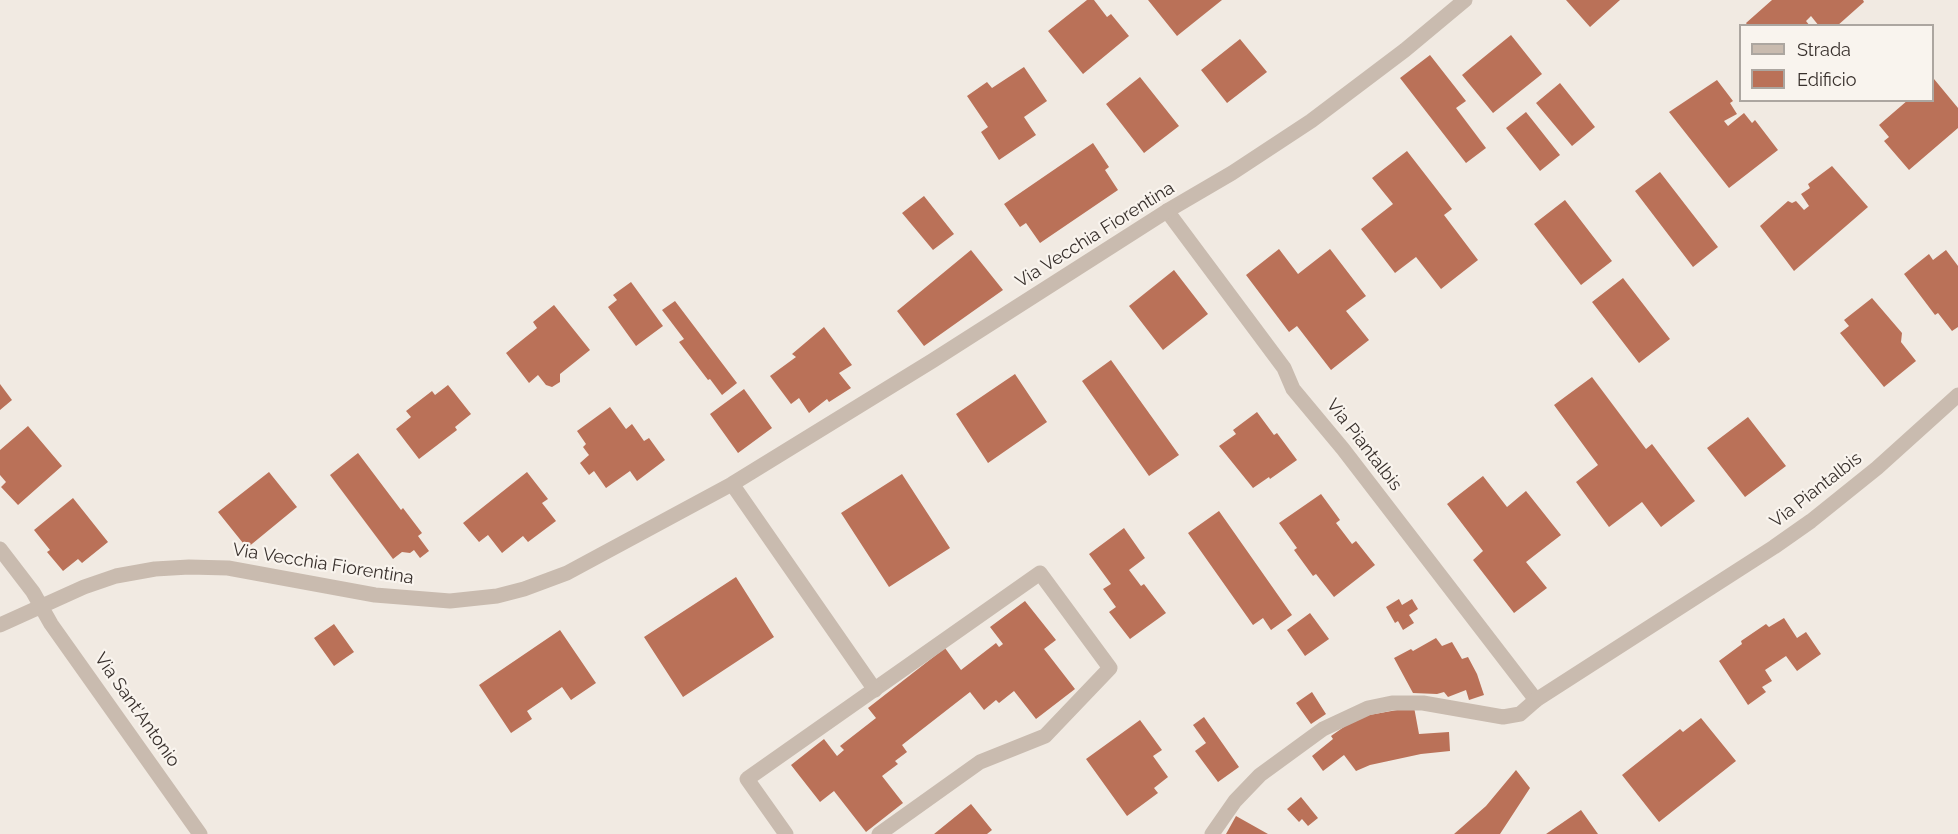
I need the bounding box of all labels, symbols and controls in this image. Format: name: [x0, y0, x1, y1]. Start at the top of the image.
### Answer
legend: [1739, 24, 1934, 102]
text: Strada: [1797, 39, 1851, 60]
text: Edificio: [1797, 69, 1856, 90]
street label: Via Vecchia Fiorentina: [1012, 177, 1178, 293]
street label: Via Piantalbis: [1322, 395, 1406, 495]
street label: Via Piantalbis: [1766, 448, 1866, 532]
street label: Via Vecchia Fiorentina: [231, 539, 415, 589]
street label: Via Sant'Antonio: [90, 649, 184, 771]

